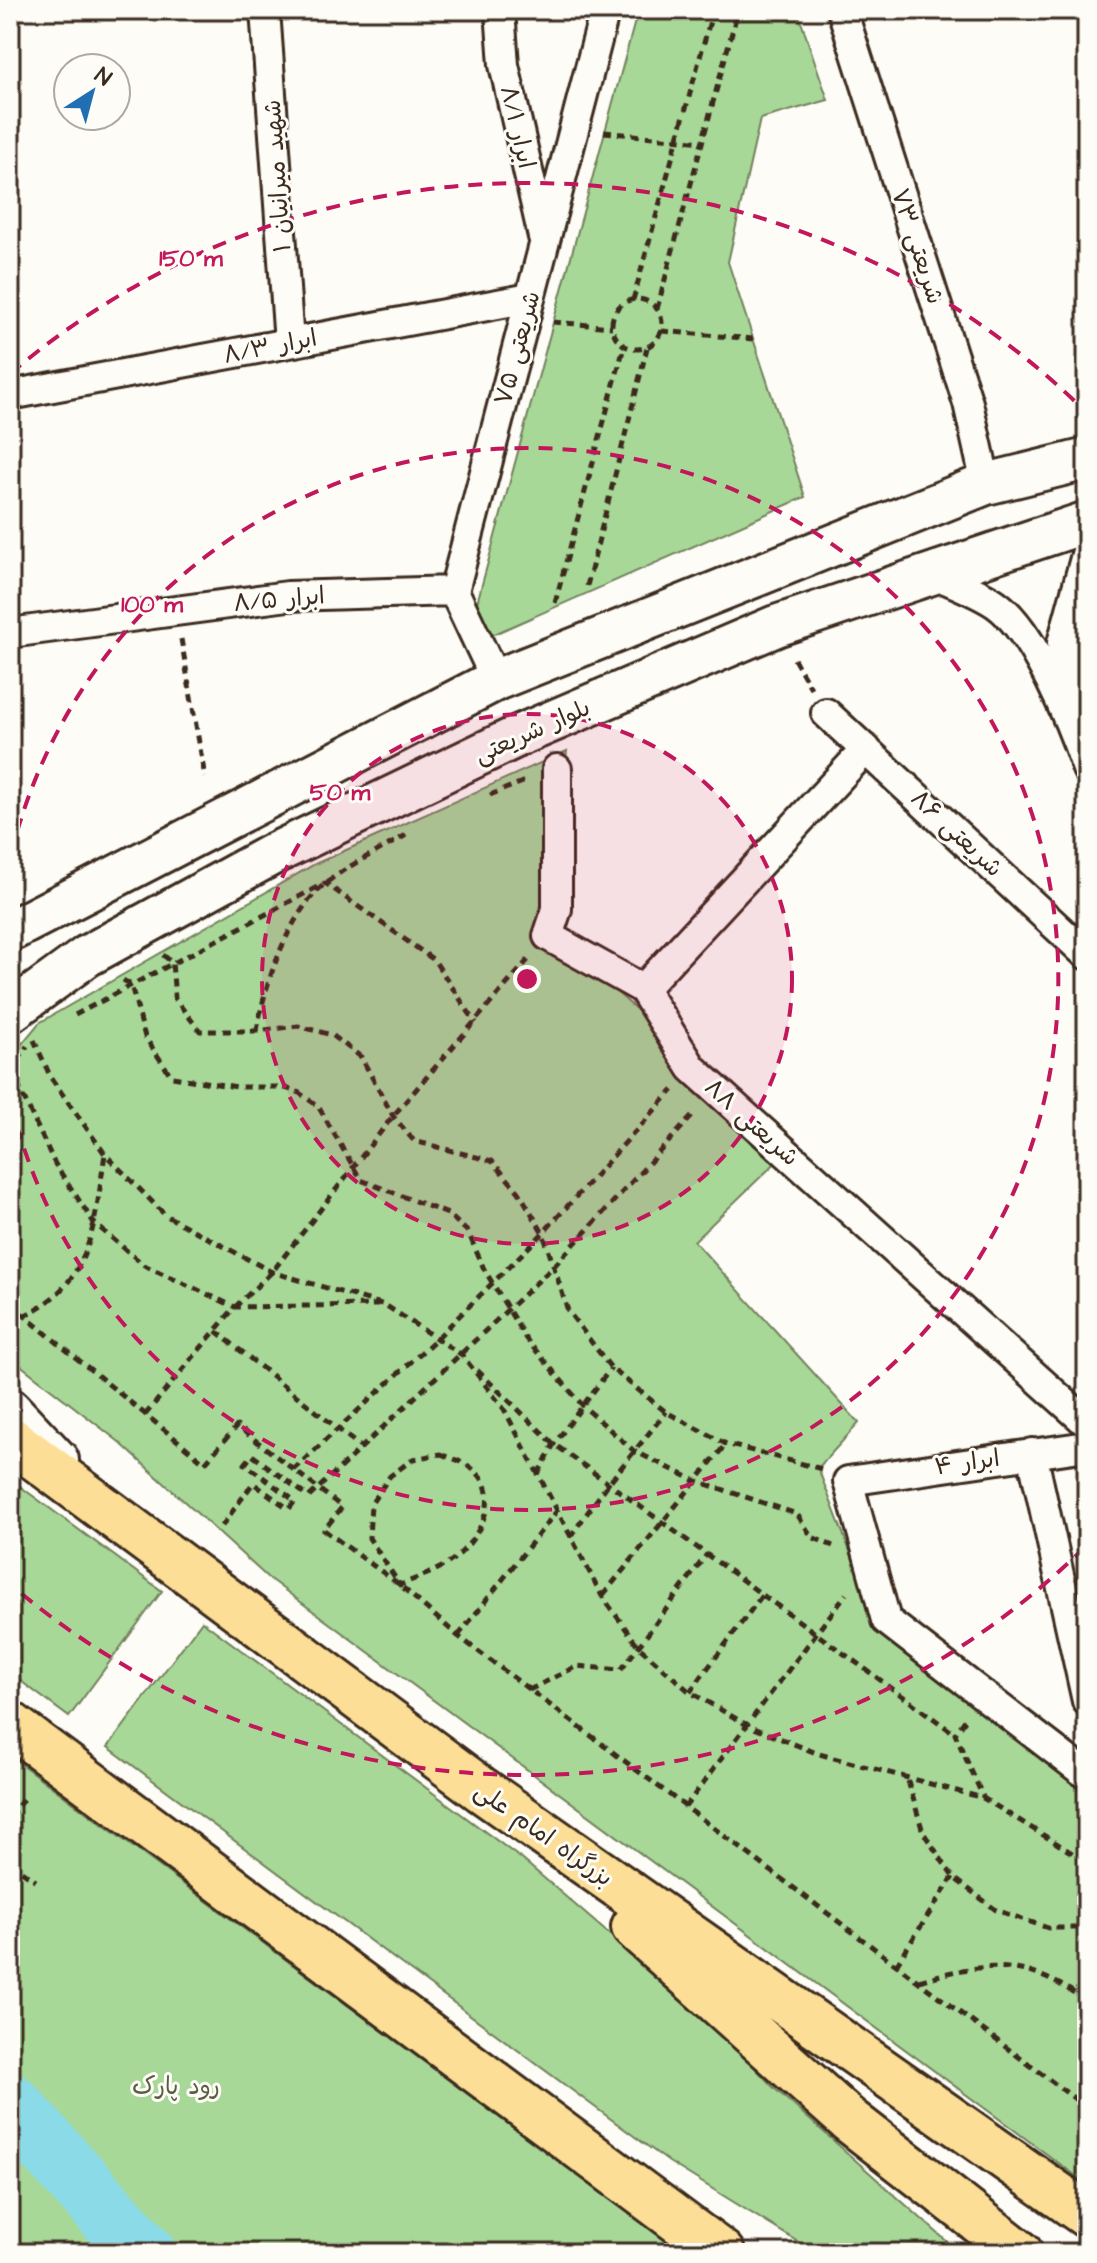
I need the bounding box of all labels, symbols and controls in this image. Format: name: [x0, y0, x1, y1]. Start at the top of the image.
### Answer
north arrow: [52, 52, 132, 132]
text: N: [88, 60, 118, 94]
street label: ابرار ۸/۱: [491, 82, 543, 172]
street label: شهید میرانیان ۱: [256, 98, 300, 253]
street label: شریعتی ۷۳: [882, 184, 952, 309]
text: 150 m: [159, 242, 223, 276]
street label: شریعتی ۷۵: [486, 287, 550, 409]
street label: ابرار ۸/۳: [220, 321, 320, 373]
street label: ابرار ۸/۵: [232, 579, 326, 621]
text: 100 m: [121, 588, 183, 622]
street label: بلوار شریعتی: [469, 691, 596, 773]
text: 50 m: [310, 776, 371, 810]
street label: شریعتی ۸۶: [903, 782, 1010, 885]
centre of rings: [513, 965, 541, 993]
street label: شریعتی ۸۸: [697, 1071, 806, 1174]
street label: ابرار ۴: [932, 1442, 1002, 1484]
street label: بزرگراه امام علی: [467, 1774, 619, 1895]
park label: رود پارک: [132, 2070, 220, 2104]

